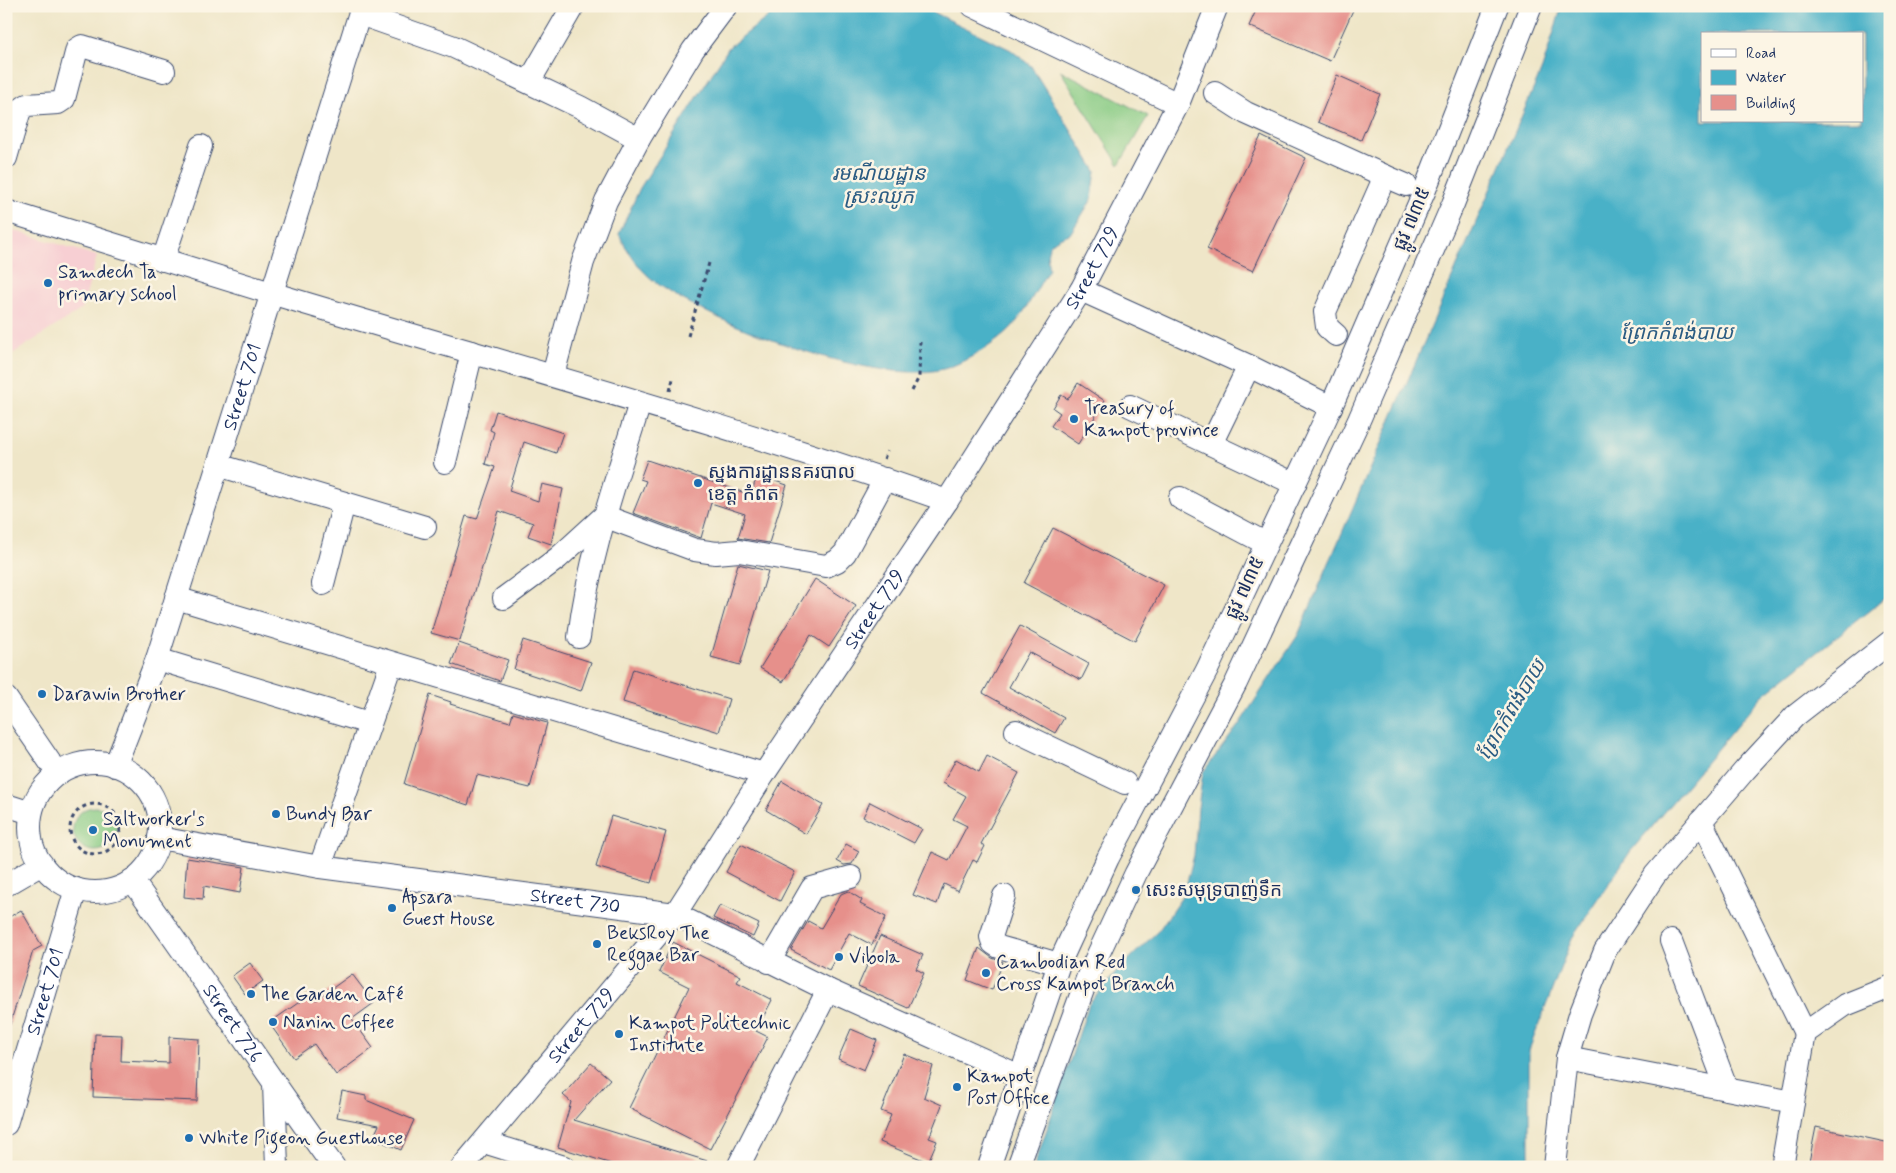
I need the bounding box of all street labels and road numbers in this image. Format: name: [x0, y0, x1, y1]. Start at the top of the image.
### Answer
street label: ផ្លូវ ៧៣៥: [1387, 183, 1440, 256]
street label: Street 729: [1059, 222, 1125, 314]
street label: Street 701: [217, 341, 268, 433]
street label: ផ្លូវ ៧៣៥: [1220, 553, 1274, 625]
street label: Street 729: [839, 564, 910, 654]
street label: Street 730: [529, 882, 622, 919]
street label: Street 701: [21, 945, 70, 1038]
street label: Street 726: [197, 979, 269, 1067]
street label: Street 729: [542, 983, 620, 1068]

